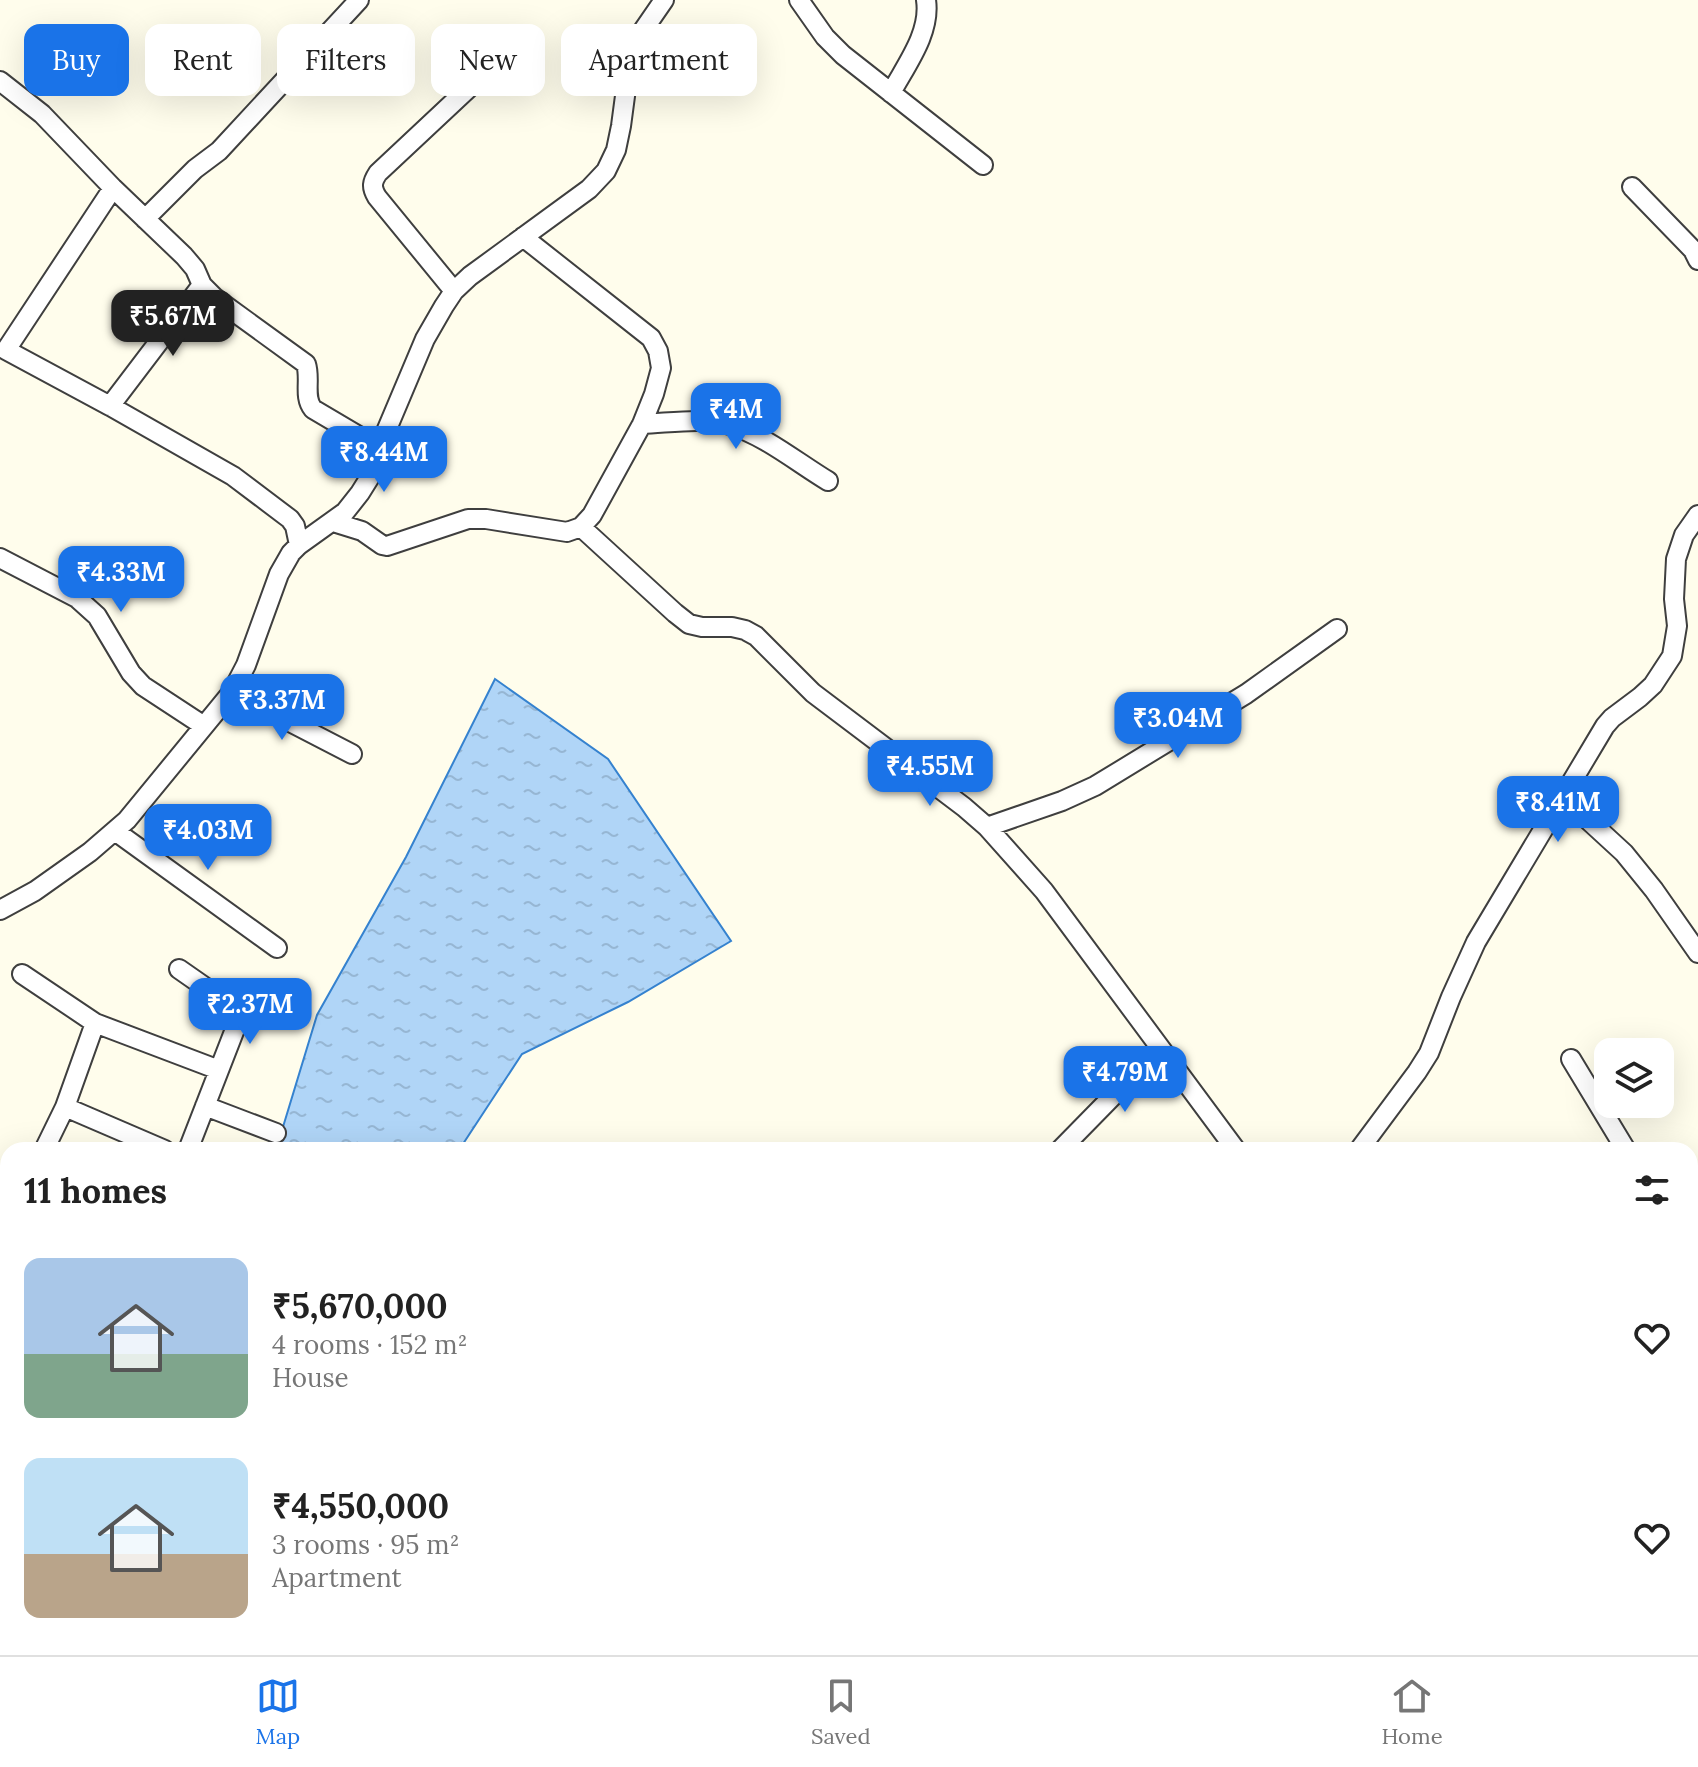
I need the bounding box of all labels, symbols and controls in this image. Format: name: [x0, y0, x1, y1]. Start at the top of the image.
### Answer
chip: Buy: [24, 24, 129, 96]
chip: Rent: [145, 24, 261, 96]
chip: Filters: [277, 24, 415, 96]
chip: New: [431, 24, 545, 96]
chip: Apartment: [561, 24, 757, 96]
pin: ₹5.67M: [108, 290, 238, 358]
text: ₹5.67M: [129, 299, 217, 332]
pin: ₹4M: [697, 383, 775, 451]
text: ₹4M: [709, 392, 763, 425]
pin: ₹8.44M: [319, 426, 449, 494]
text: ₹8.44M: [339, 435, 429, 468]
pin: ₹4.33M: [56, 546, 186, 614]
text: ₹4.33M: [76, 555, 166, 588]
pin: ₹3.37M: [217, 674, 347, 742]
text: ₹3.37M: [238, 683, 326, 716]
pin: ₹3.04M: [1113, 692, 1243, 760]
text: ₹3.04M: [1132, 701, 1224, 734]
pin: ₹4.55M: [865, 740, 995, 808]
text: ₹4.55M: [886, 749, 974, 782]
pin: ₹8.41M: [1493, 776, 1623, 844]
text: ₹8.41M: [1515, 785, 1601, 818]
pin: ₹4.03M: [143, 804, 273, 872]
text: ₹4.03M: [162, 813, 254, 846]
pin: ₹2.37M: [185, 978, 315, 1046]
text: ₹2.37M: [207, 987, 293, 1020]
map controls: [1594, 1038, 1674, 1118]
button: layers: [1594, 1038, 1674, 1118]
pin: ₹4.79M: [1060, 1046, 1190, 1114]
text: ₹4.79M: [1082, 1055, 1168, 1088]
icon: filters: [1630, 1168, 1674, 1212]
text: 11 homes: [24, 1169, 167, 1212]
text: ₹5,670,000: [272, 1284, 448, 1327]
icon: home: [88, 1290, 184, 1386]
icon: heart: [1630, 1316, 1674, 1360]
text: 4 rooms · 152 m²: [272, 1328, 468, 1361]
text: House: [272, 1361, 349, 1394]
text: ₹4,550,000: [272, 1484, 449, 1527]
icon: home: [88, 1490, 184, 1586]
icon: heart: [1630, 1516, 1674, 1560]
text: 3 rooms · 95 m²: [272, 1528, 460, 1561]
text: Apartment: [272, 1561, 402, 1594]
tab: Map: [255, 1674, 300, 1750]
tab: Saved: [811, 1674, 871, 1750]
tab: Home: [1381, 1674, 1443, 1750]

